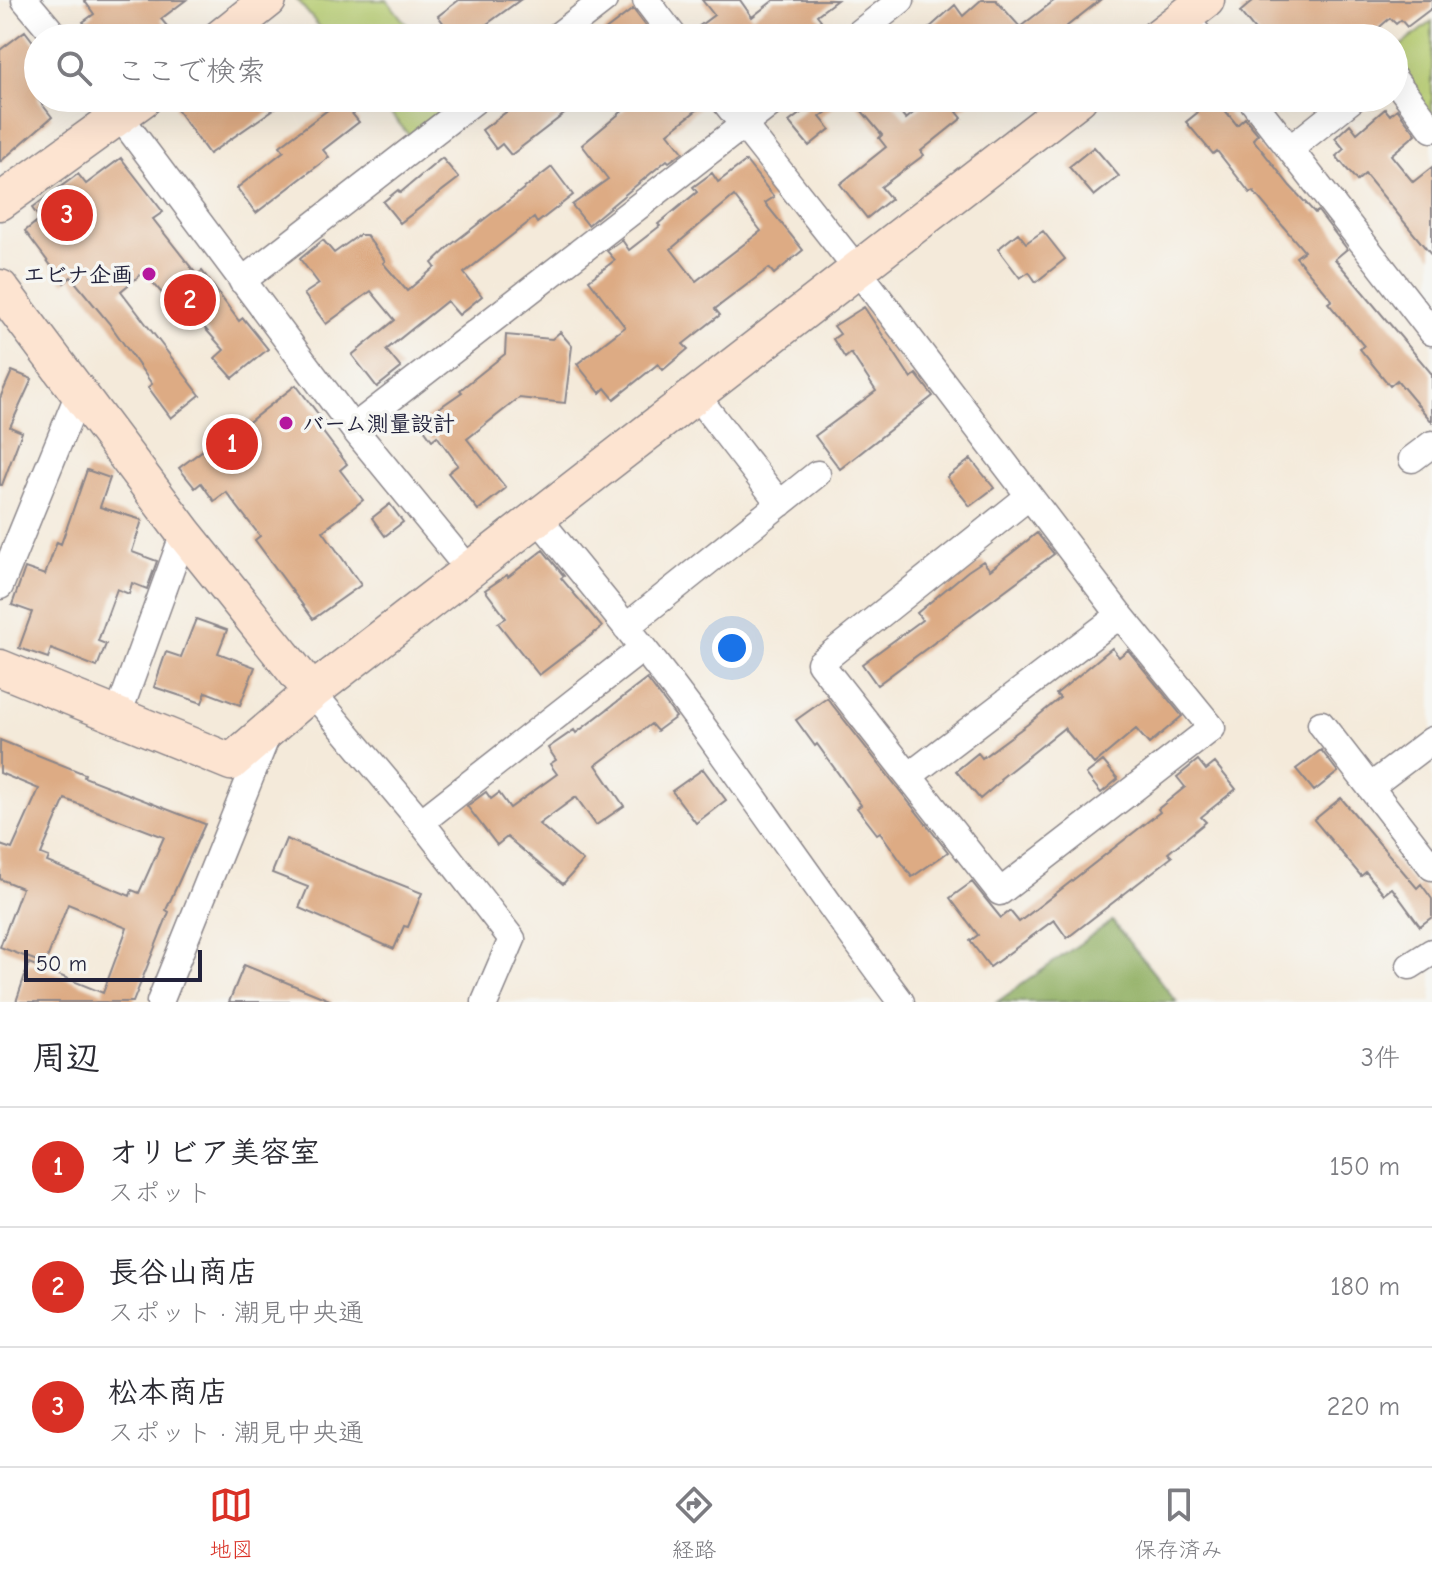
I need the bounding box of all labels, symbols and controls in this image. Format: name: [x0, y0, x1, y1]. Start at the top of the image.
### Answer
search box: [24, 24, 1408, 112]
icon: search: [52, 46, 96, 90]
text: ここで検索: [116, 54, 266, 89]
pin: 3: [41, 185, 93, 245]
place label: エビナ企画: [23, 262, 133, 288]
marker: エビナ企画: [140, 265, 158, 283]
pin: 2: [164, 270, 216, 330]
place label: バーム測量設計: [302, 411, 455, 437]
pin: 1: [206, 414, 258, 474]
marker: バーム測量設計: [277, 414, 295, 432]
your location: [712, 628, 752, 668]
scale bar: [24, 946, 202, 982]
text: 50 m: [36, 951, 87, 977]
text: 周辺: [32, 1038, 100, 1078]
text: 3件: [1361, 1043, 1400, 1073]
text: オリビア美容室: [108, 1135, 320, 1170]
text: 1: [53, 1152, 63, 1182]
text: 150 m: [1330, 1152, 1400, 1182]
text: スポット: [108, 1178, 212, 1208]
text: 長谷山商店: [108, 1255, 258, 1290]
text: 2: [52, 1272, 64, 1302]
text: 180 m: [1330, 1272, 1400, 1302]
text: スポット · 潮見中央通: [108, 1298, 364, 1328]
text: 松本商店: [108, 1375, 228, 1410]
text: 3: [52, 1392, 64, 1422]
text: 220 m: [1327, 1392, 1400, 1422]
text: スポット · 潮見中央通: [108, 1418, 364, 1448]
tab: 地図: [209, 1483, 253, 1563]
tab: 経路: [672, 1483, 716, 1563]
tab: 保存済み: [1135, 1483, 1223, 1563]

